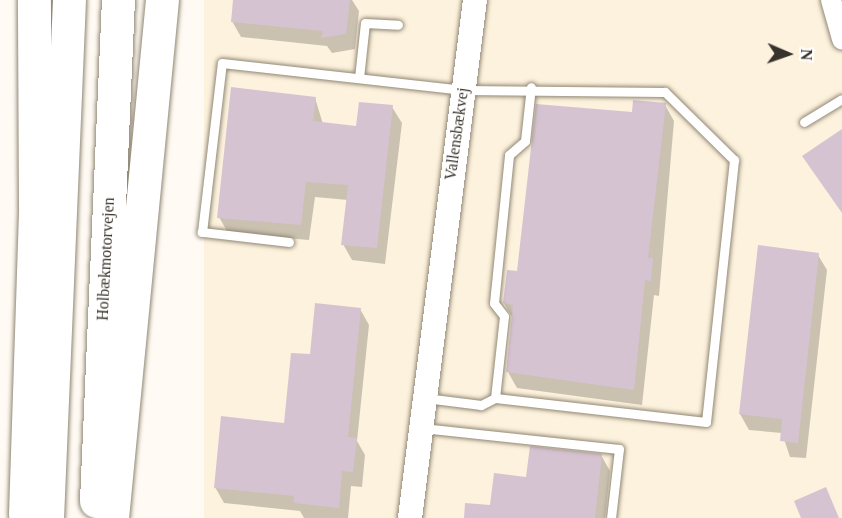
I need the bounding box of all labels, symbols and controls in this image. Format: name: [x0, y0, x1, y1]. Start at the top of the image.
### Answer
north arrow: [758, 24, 818, 84]
text: N: [798, 49, 815, 61]
street label: Vallensbækvej: [441, 86, 473, 182]
street label: Holbækmotorvejen: [93, 197, 119, 321]

